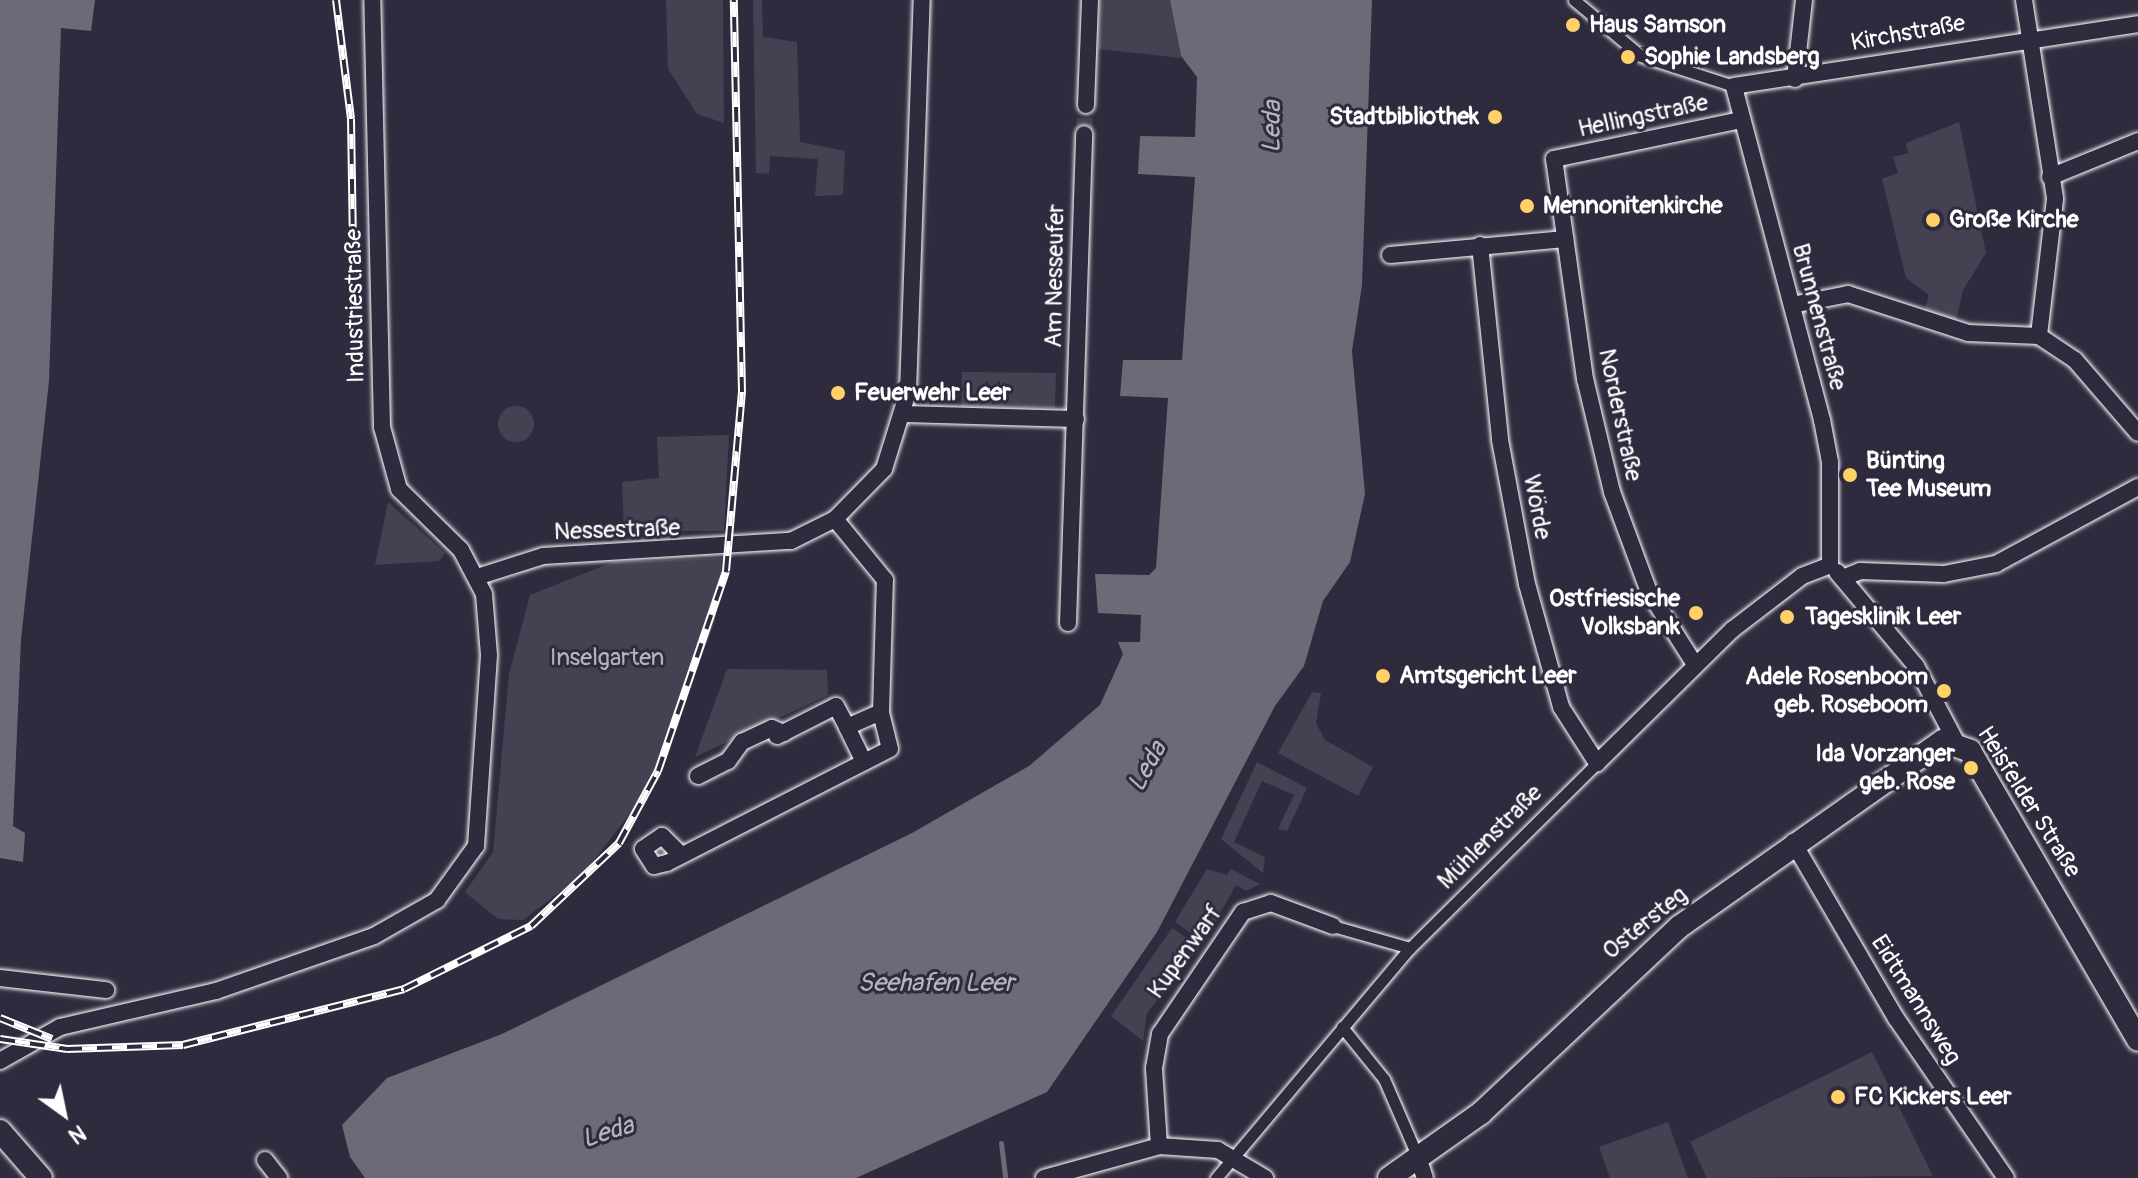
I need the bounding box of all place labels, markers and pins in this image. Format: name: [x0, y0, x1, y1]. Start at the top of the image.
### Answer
place label: Haus Samson: [1589, 11, 1726, 39]
marker: Haus Samson: [1564, 16, 1582, 34]
place label: Sophie Landsberg: [1644, 43, 1820, 71]
marker: Sophie Landsberg: [1619, 48, 1637, 66]
place label: Stadtbibliothek: [1329, 103, 1479, 131]
marker: Stadtbibliothek: [1486, 108, 1504, 126]
place label: Mennonitenkirche: [1543, 192, 1723, 220]
marker: Mennonitenkirche: [1518, 197, 1536, 215]
place label: Große Kirche: [1949, 206, 2079, 234]
marker: Große Kirche: [1924, 211, 1942, 229]
place label: Feuerwehr Leer: [854, 379, 1011, 407]
marker: Feuerwehr Leer: [829, 384, 847, 402]
place label: Bünting Tee Museum: [1866, 447, 1991, 503]
marker: Bünting Tee Museum: [1841, 466, 1859, 484]
place label: Ostfriesische Volksbank: [1549, 585, 1680, 641]
place label: Tagesklinik Leer: [1805, 603, 1961, 631]
marker: Ostfriesische Volksbank: [1687, 604, 1705, 622]
marker: Tagesklinik Leer: [1776, 606, 1798, 628]
place label: Amtsgericht Leer: [1399, 662, 1577, 690]
place label: Adele Rosenboom geb. Roseboom: [1745, 663, 1928, 719]
marker: Amtsgericht Leer: [1374, 667, 1392, 685]
marker: Adele Rosenboom geb. Roseboom: [1935, 682, 1953, 700]
place label: Ida Vorzanger geb. Rose: [1815, 740, 1955, 796]
marker: Ida Vorzanger geb. Rose: [1962, 759, 1980, 777]
place label: FC Kickers Leer: [1854, 1083, 2012, 1111]
marker: FC Kickers Leer: [1829, 1088, 1847, 1106]

